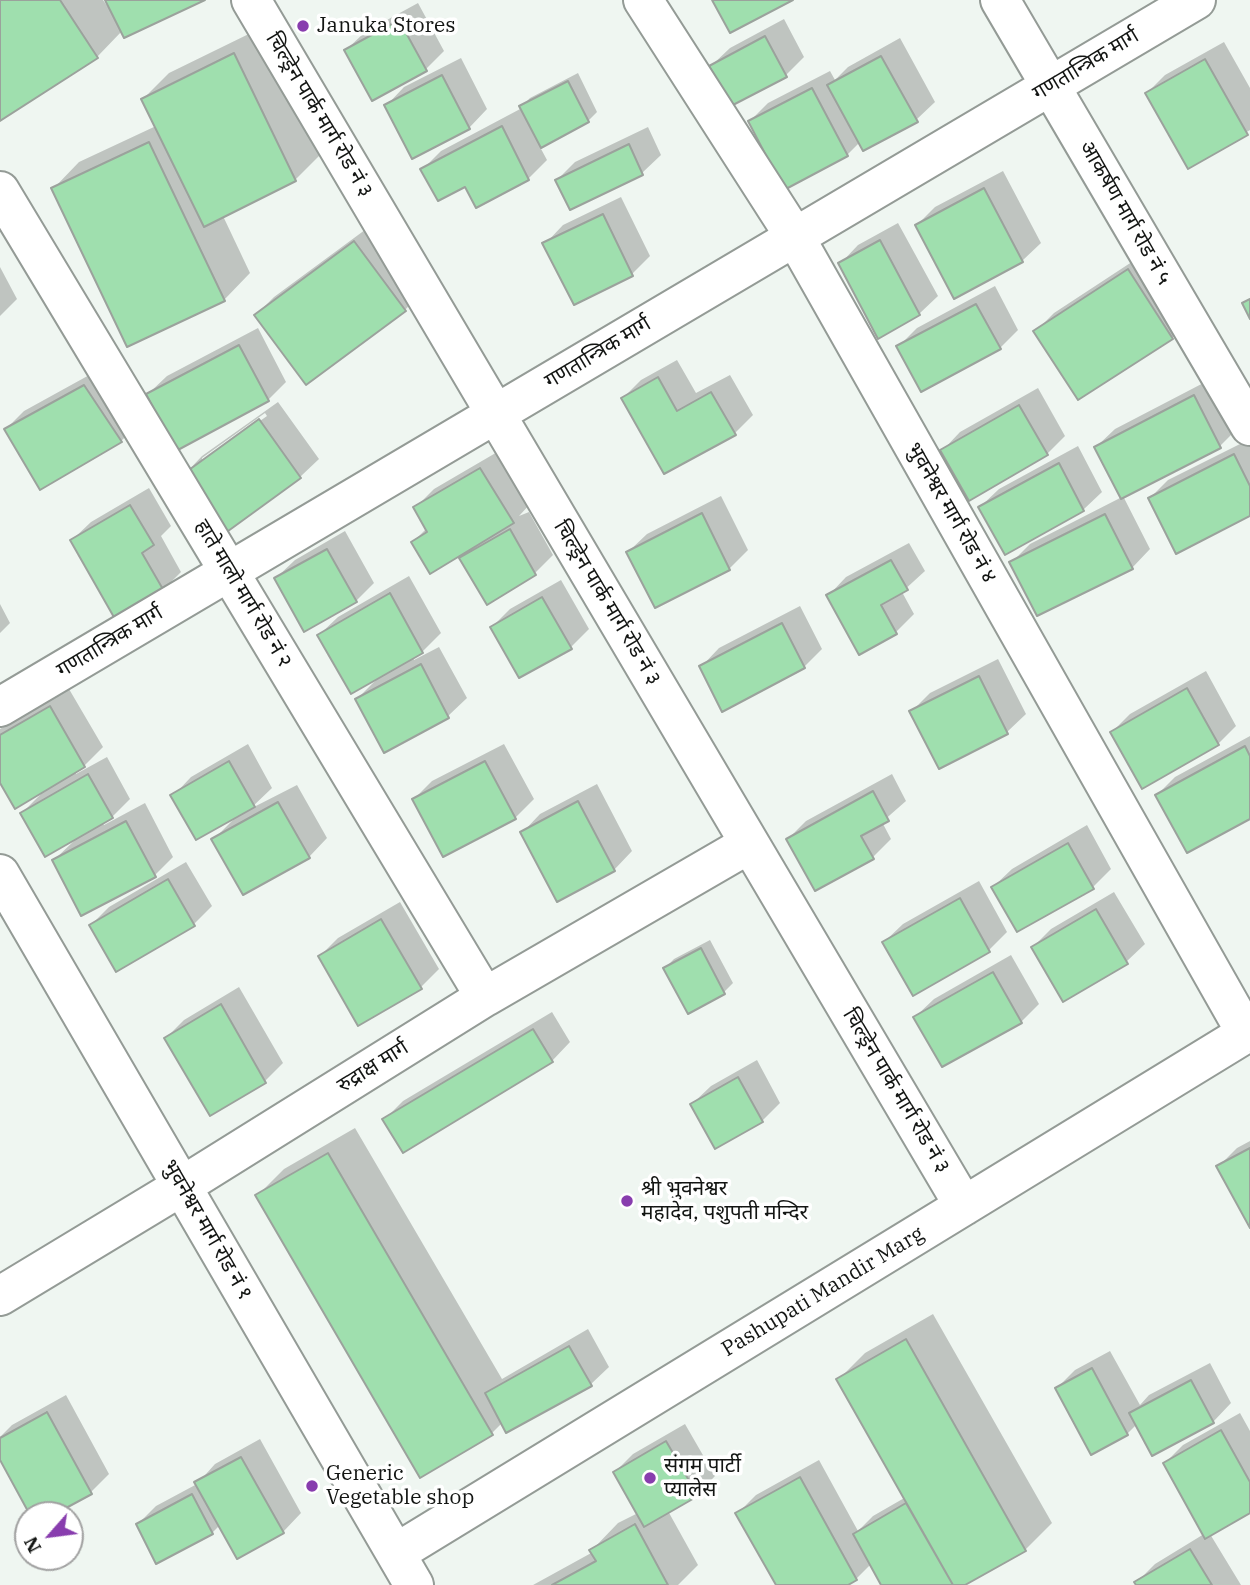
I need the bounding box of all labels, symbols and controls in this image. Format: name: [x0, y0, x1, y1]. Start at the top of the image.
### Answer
place label: Januka Stores: [317, 13, 455, 39]
marker: Januka Stores: [295, 18, 311, 34]
street label: गणतान्त्रिक मार्ग: [1028, 24, 1144, 106]
street label: चिल्ड्रेन पार्क मार्ग रोड नं ३: [260, 28, 378, 202]
street label: आकर्षण मार्ग रोड नं ५: [1074, 137, 1176, 289]
street label: गणतान्त्रिक मार्ग: [540, 312, 656, 394]
street label: भुवनेश्वर मार्ग रोड नं ४: [901, 438, 1001, 588]
street label: हाते मालो मार्ग रोड नं २: [189, 515, 297, 673]
street label: चिल्ड्रेन पार्क मार्ग रोड नं ३: [548, 516, 666, 690]
street label: गणतान्त्रिक मार्ग: [52, 601, 168, 683]
street label: चिल्ड्रेन पार्क मार्ग रोड नं ३: [837, 1004, 955, 1178]
street label: रुद्राक्ष मार्ग: [333, 1035, 413, 1099]
street label: भुवनेश्वर मार्ग रोड नं १: [157, 1155, 257, 1305]
place label: श्री भुवनेश्वर महादेव, पशुपती मन्दिर: [641, 1176, 808, 1226]
marker: श्री भुवनेश्वर महादेव, पशुपती मन्दिर: [619, 1193, 635, 1209]
street label: Pashupati Mandir Marg: [717, 1222, 929, 1362]
place label: संगम पार्टी प्यालेस: [664, 1453, 741, 1503]
place label: Generic Vegetable shop: [326, 1461, 474, 1511]
marker: संगम पार्टी प्यालेस: [642, 1470, 658, 1486]
marker: Generic Vegetable shop: [304, 1478, 320, 1494]
north arrow: [14, 1501, 84, 1571]
text: N: [18, 1533, 46, 1557]

